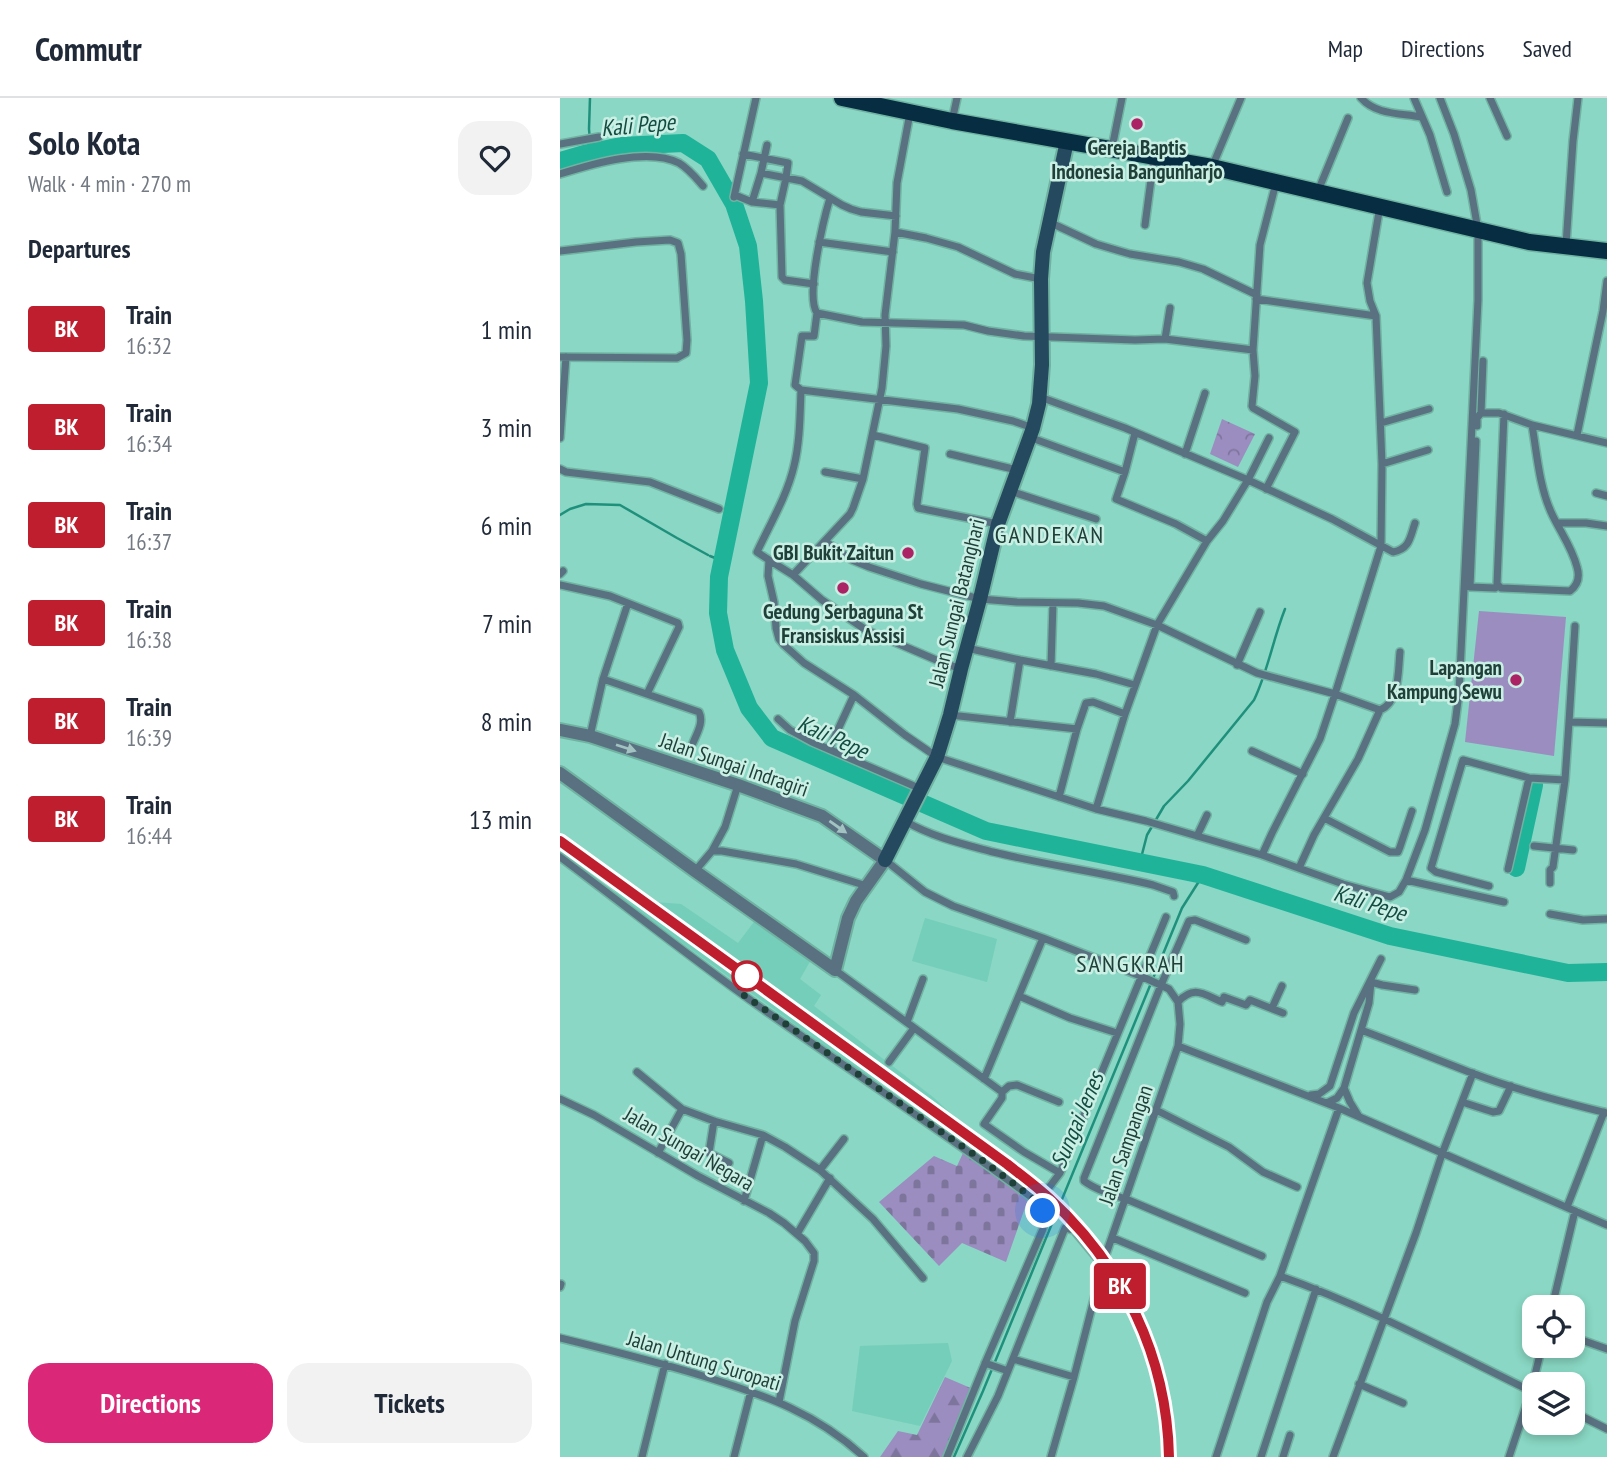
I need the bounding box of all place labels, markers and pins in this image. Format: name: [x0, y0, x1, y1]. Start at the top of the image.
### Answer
marker: Gereja Baptis Indonesia Bangunharjo: [1129, 116, 1145, 132]
place label: Gereja Baptis Indonesia Bangunharjo: [1051, 134, 1223, 185]
place label: GBI Bukit Zaitun: [773, 539, 894, 566]
marker: GBI Bukit Zaitun: [900, 545, 916, 561]
marker: Gedung Serbaguna St Fransiskus Assisi: [835, 580, 851, 596]
place label: Gedung Serbaguna St Fransiskus Assisi: [763, 598, 923, 649]
place label: Lapangan Kampung Sewu: [1387, 654, 1502, 705]
marker: Lapangan Kampung Sewu: [1508, 672, 1524, 688]
unlabelled marker: [732, 961, 762, 991]

